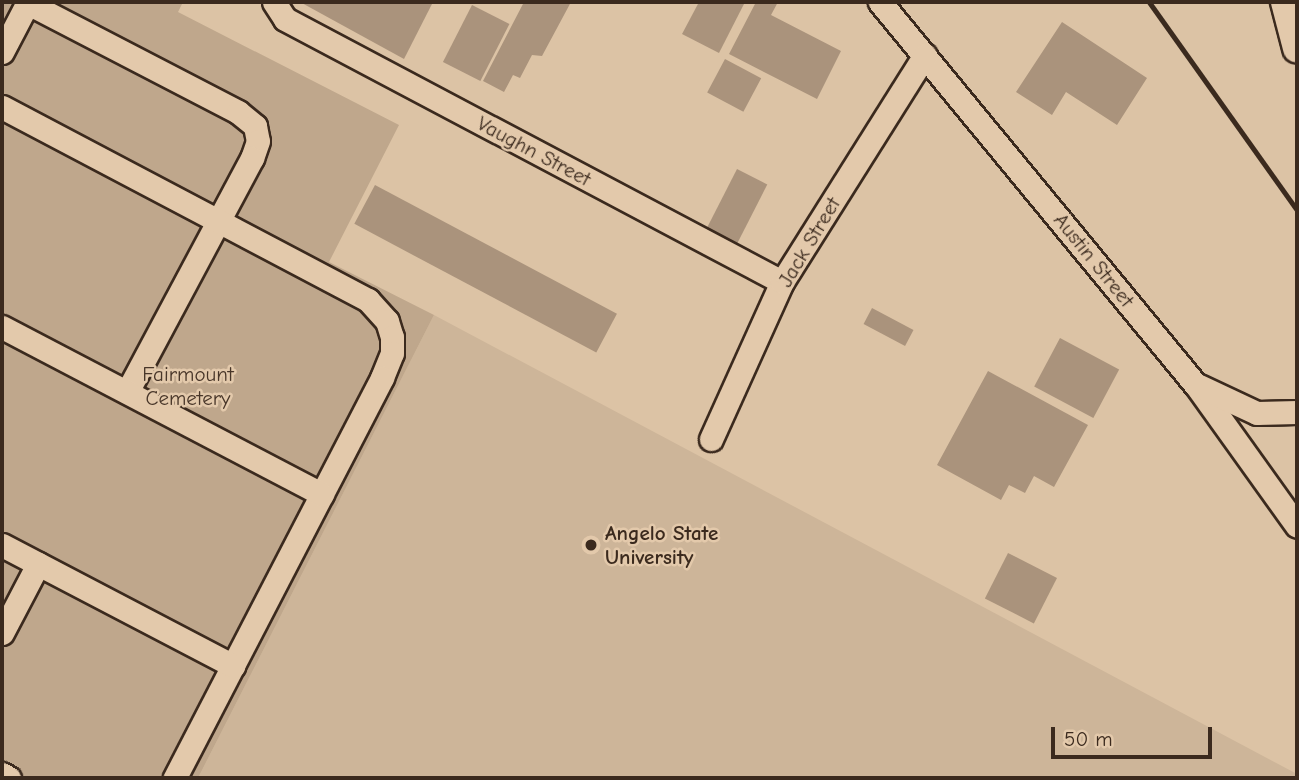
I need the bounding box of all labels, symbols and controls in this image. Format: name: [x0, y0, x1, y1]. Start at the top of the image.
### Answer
street label: Vaughn Street: [473, 110, 595, 192]
street label: Jack Street: [772, 193, 846, 291]
street label: Austin Street: [1048, 208, 1140, 312]
park label: Fairmount Cemetery: [142, 361, 234, 411]
place label: Angelo State University: [605, 520, 718, 570]
marker: Angelo State University: [583, 537, 599, 553]
scale bar: [1054, 714, 1215, 758]
text: 50 m: [1064, 727, 1113, 751]

